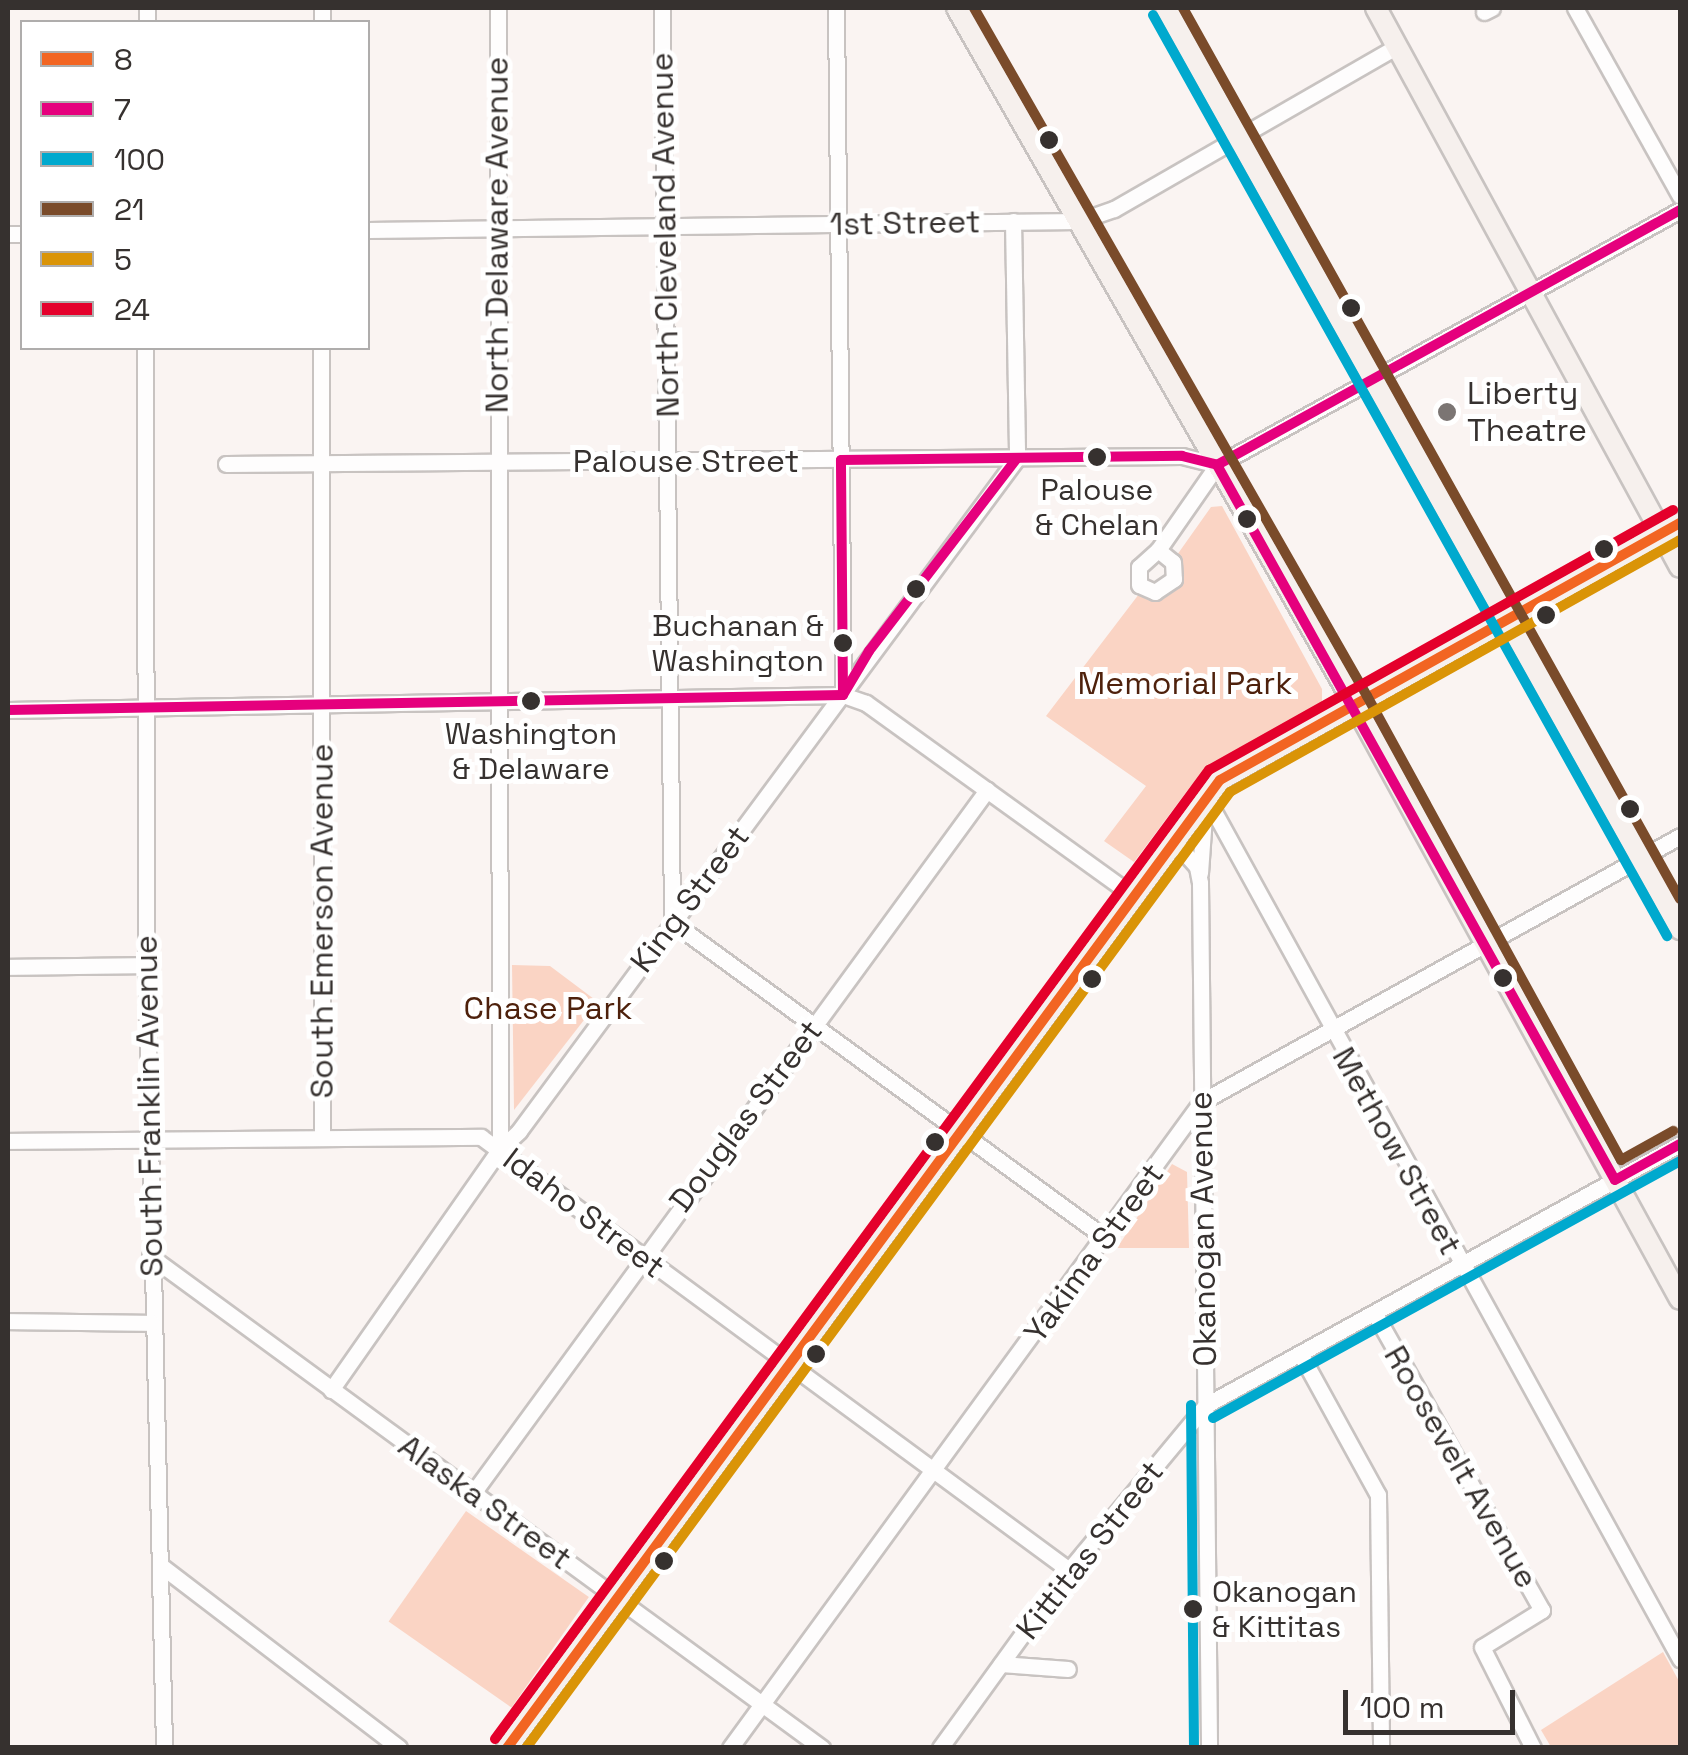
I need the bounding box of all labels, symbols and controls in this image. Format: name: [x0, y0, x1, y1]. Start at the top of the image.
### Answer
legend: [20, 20, 370, 350]
text: 8: [114, 40, 133, 79]
street label: North Cleveland Avenue: [643, 52, 687, 418]
street label: North Delaware Avenue: [478, 56, 516, 414]
text: 7: [114, 90, 131, 129]
unlabelled marker: [1039, 130, 1059, 150]
text: 100: [114, 140, 165, 179]
text: 21: [114, 190, 145, 229]
street label: 1st Street: [829, 202, 981, 244]
text: 5: [114, 240, 132, 279]
text: 24: [114, 290, 150, 329]
unlabelled marker: [1341, 298, 1361, 318]
place label: Liberty Theatre: [1467, 375, 1587, 450]
marker: Liberty Theatre: [1436, 401, 1458, 423]
street label: Palouse Street: [573, 442, 799, 480]
marker: Palouse & Chelan: [1087, 447, 1107, 467]
place label: Palouse & Chelan: [1035, 472, 1159, 542]
unlabelled marker: [1237, 509, 1257, 529]
unlabelled marker: [1594, 539, 1614, 559]
unlabelled marker: [906, 579, 926, 599]
unlabelled marker: [1536, 605, 1556, 625]
place label: Buchanan & Washington: [652, 608, 824, 678]
marker: Buchanan & Washington: [833, 633, 853, 653]
park label: Memorial Park: [1078, 664, 1292, 702]
marker: Washington & Delaware: [521, 691, 541, 711]
place label: Washington & Delaware: [445, 716, 617, 786]
street label: South Emerson Avenue: [303, 743, 341, 1099]
unlabelled marker: [1620, 799, 1640, 819]
street label: King Street: [622, 818, 758, 980]
street label: South Franklin Avenue: [127, 935, 171, 1277]
unlabelled marker: [1493, 968, 1513, 988]
unlabelled marker: [1082, 969, 1102, 989]
park label: Chase Park: [463, 989, 633, 1027]
street label: Douglas Street: [661, 1013, 831, 1219]
street label: Methow Street: [1324, 1040, 1470, 1262]
street label: Okanogan Avenue: [1181, 1091, 1225, 1367]
unlabelled marker: [925, 1132, 945, 1152]
street label: Idaho Street: [496, 1140, 672, 1286]
street label: Yakima Street: [1016, 1156, 1172, 1350]
street label: Roosevelt Avenue: [1376, 1339, 1546, 1595]
unlabelled marker: [806, 1344, 826, 1364]
street label: Alaska Street: [391, 1426, 579, 1578]
street label: Kittitas Street: [1008, 1453, 1172, 1647]
unlabelled marker: [654, 1551, 674, 1571]
place label: Okanogan & Kittitas: [1212, 1574, 1357, 1644]
marker: Okanogan & Kittitas: [1183, 1599, 1203, 1619]
scale bar: [1348, 1670, 1520, 1732]
text: 100 m: [1360, 1688, 1445, 1727]

